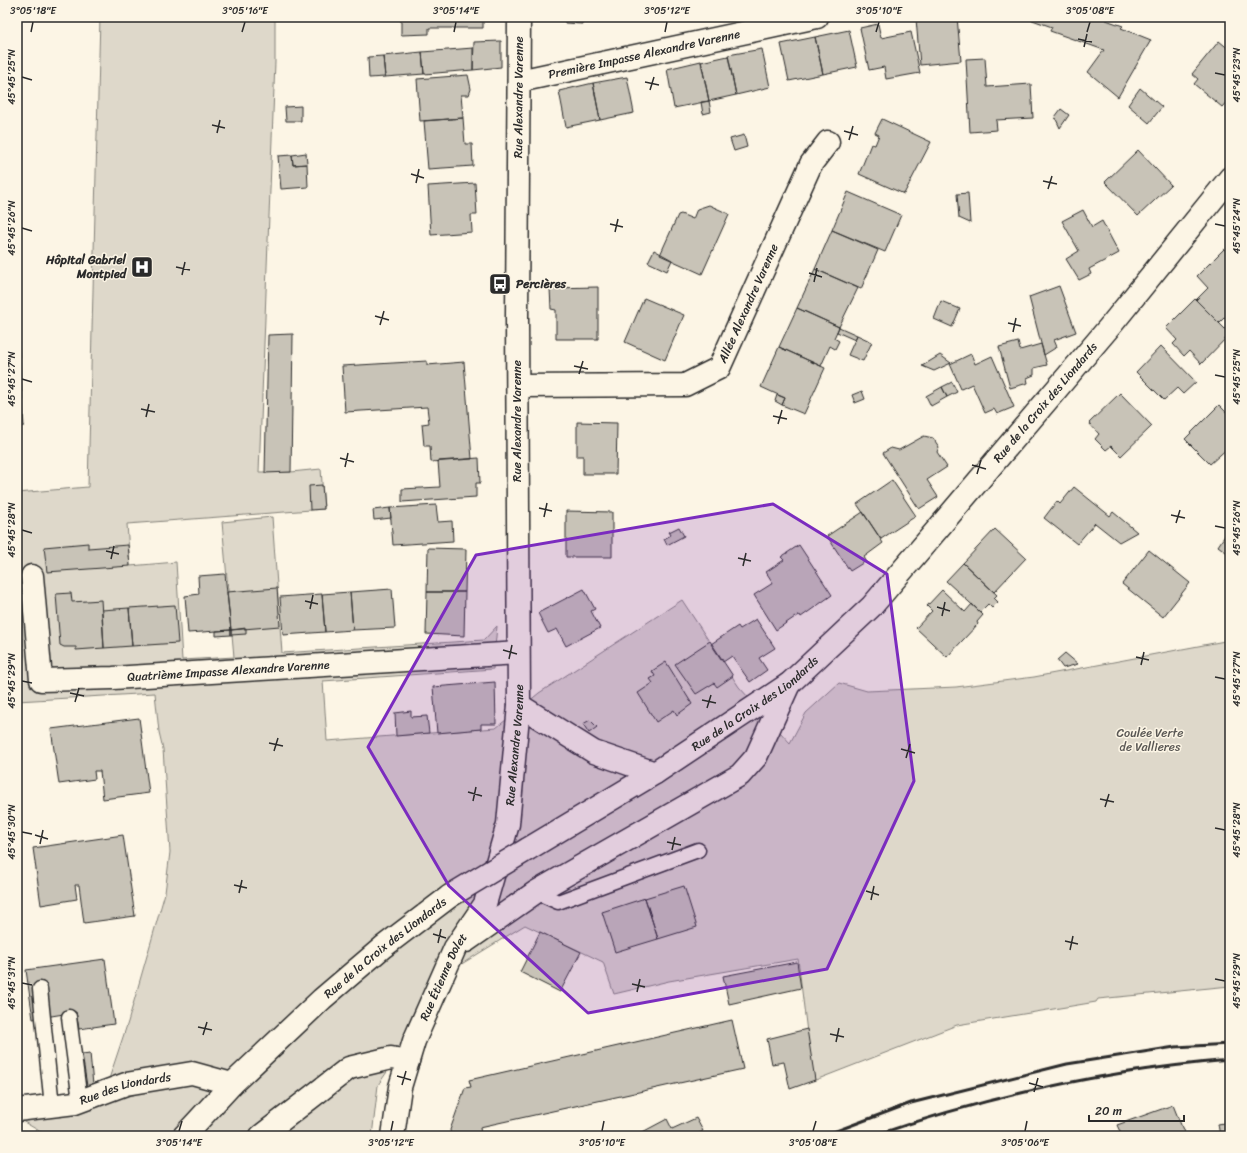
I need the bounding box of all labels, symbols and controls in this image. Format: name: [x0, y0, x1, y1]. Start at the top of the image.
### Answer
text: 3°05'18"E: [10, 2, 57, 20]
text: 3°05'16"E: [222, 2, 269, 20]
text: 3°05'14"E: [433, 2, 481, 20]
text: 3°05'12"E: [644, 2, 691, 20]
text: 3°05'10"E: [856, 2, 904, 20]
text: 3°05'08"E: [1066, 2, 1115, 20]
street label: Première Impasse Alexandre Varenne: [546, 23, 742, 85]
street label: Rue Alexandre Varenne: [507, 36, 530, 158]
text: 45°45'23"N: [1228, 47, 1246, 103]
text: 45°45'25"N: [3, 49, 21, 105]
text: 45°45'24"N: [1228, 198, 1246, 254]
text: 45°45'26"N: [3, 200, 21, 256]
street label: Allée Alexandre Varenne: [711, 240, 785, 368]
place label: Hôpital Gabriel Montpied: [45, 249, 128, 285]
hospital icon: Hôpital Gabriel Montpied: [129, 254, 155, 280]
bus stop icon: Percières: [487, 271, 513, 297]
place label: Percières: [516, 273, 567, 295]
street label: Rue de la Croix des Liondards: [987, 337, 1103, 468]
text: 45°45'25"N: [1228, 349, 1246, 405]
text: 45°45'27"N: [3, 351, 21, 407]
street label: Rue Alexandre Varenne: [506, 360, 528, 482]
text: 45°45'26"N: [1228, 500, 1246, 556]
text: 45°45'28"N: [3, 502, 21, 558]
street label: Rue de la Croix des Liondards: [687, 650, 824, 757]
text: 45°45'27"N: [1228, 651, 1246, 707]
text: 45°45'29"N: [3, 653, 21, 709]
street label: Quatrième Impasse Alexandre Varenne: [127, 654, 330, 688]
street label: Rue Alexandre Varenne: [499, 684, 530, 807]
park label: Coulée Verte de Vallieres: [1117, 722, 1183, 758]
text: 45°45'28"N: [1228, 802, 1246, 858]
text: 45°45'30"N: [3, 804, 21, 860]
street label: Rue de la Croix des Liondards: [319, 891, 452, 1004]
street label: Rue Étienne Dolet: [413, 928, 473, 1024]
text: 45°45'29"N: [1228, 953, 1246, 1009]
text: 45°45'31"N: [3, 956, 21, 1010]
street label: Rue des Liondards: [76, 1066, 173, 1111]
scale bar: [1089, 1097, 1184, 1123]
text: 20 m: [1095, 1100, 1122, 1122]
text: 3°05'14"E: [156, 1134, 204, 1152]
text: 3°05'12"E: [368, 1134, 415, 1152]
text: 3°05'10"E: [579, 1134, 627, 1152]
text: 3°05'08"E: [789, 1134, 838, 1152]
text: 3°05'06"E: [1001, 1134, 1050, 1152]

